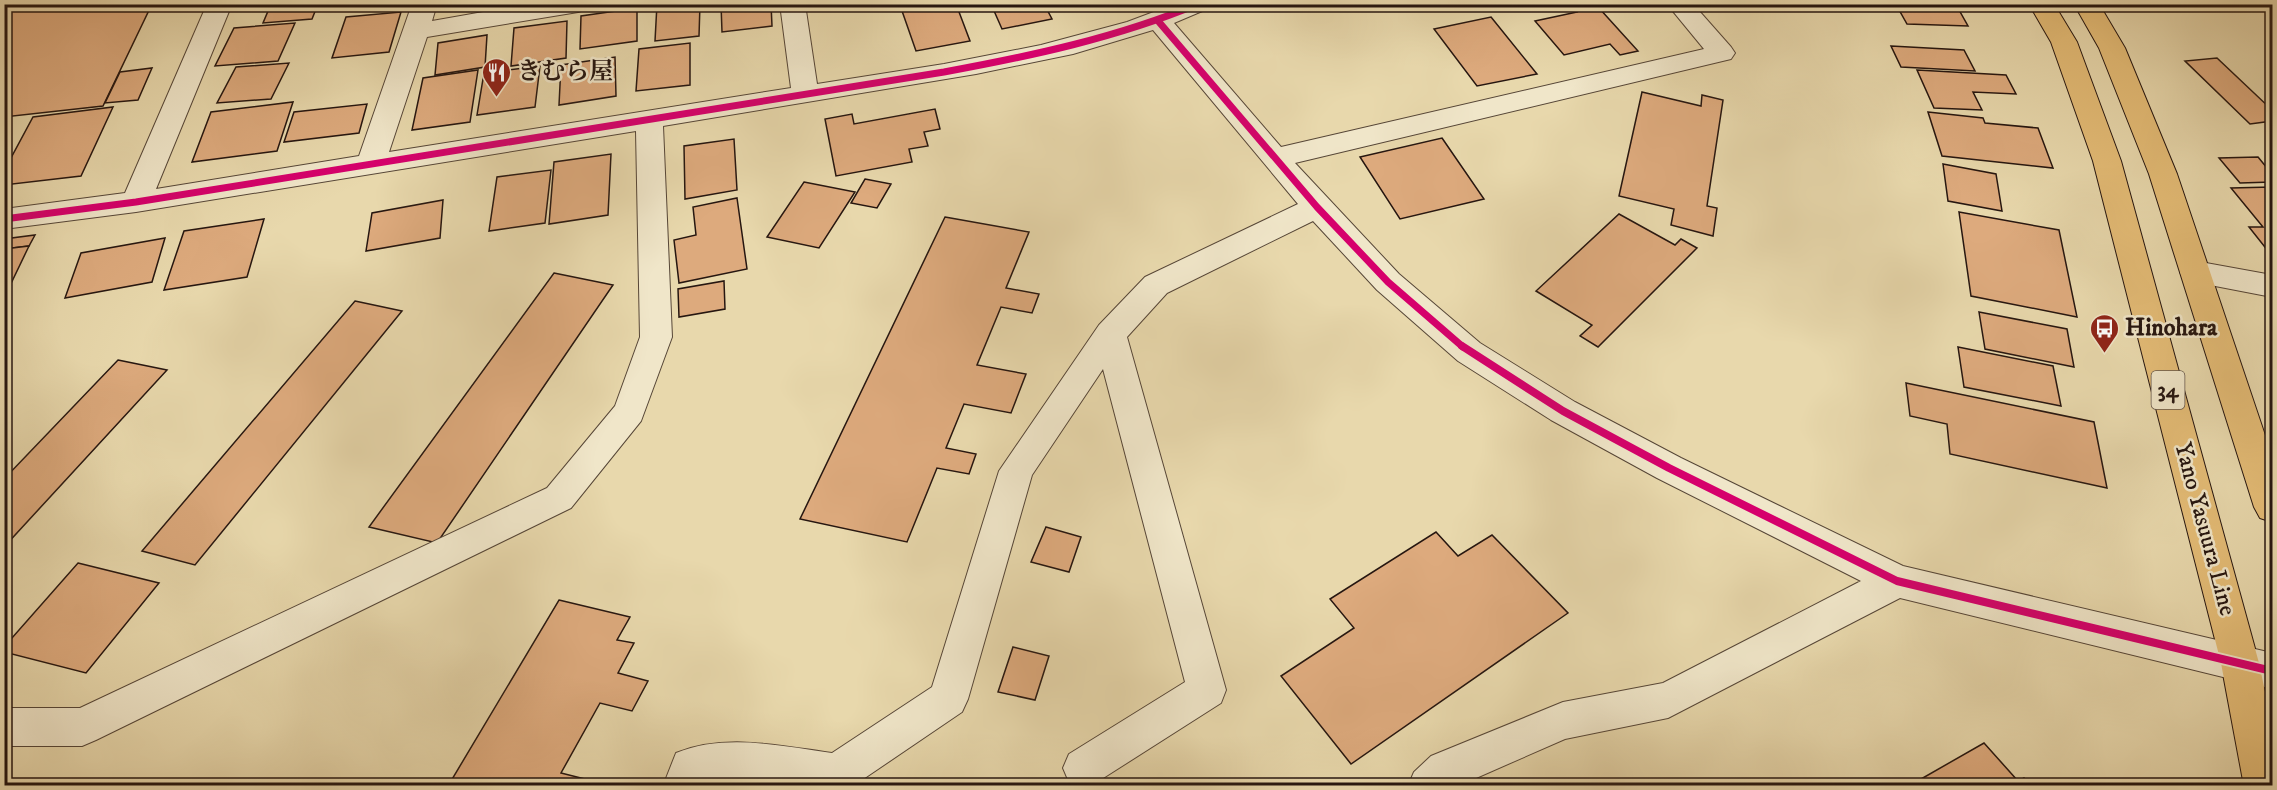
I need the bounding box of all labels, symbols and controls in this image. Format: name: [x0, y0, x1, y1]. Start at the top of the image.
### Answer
restaurant icon: きむら屋: [480, 56, 512, 98]
place label: きむら屋: [517, 57, 613, 87]
bus stop icon: Hinohara: [2088, 312, 2120, 354]
place label: Hinohara: [2125, 313, 2218, 343]
road number: 34: [2152, 371, 2184, 409]
street label: Yano Yasuura Line: [2167, 439, 2243, 619]

